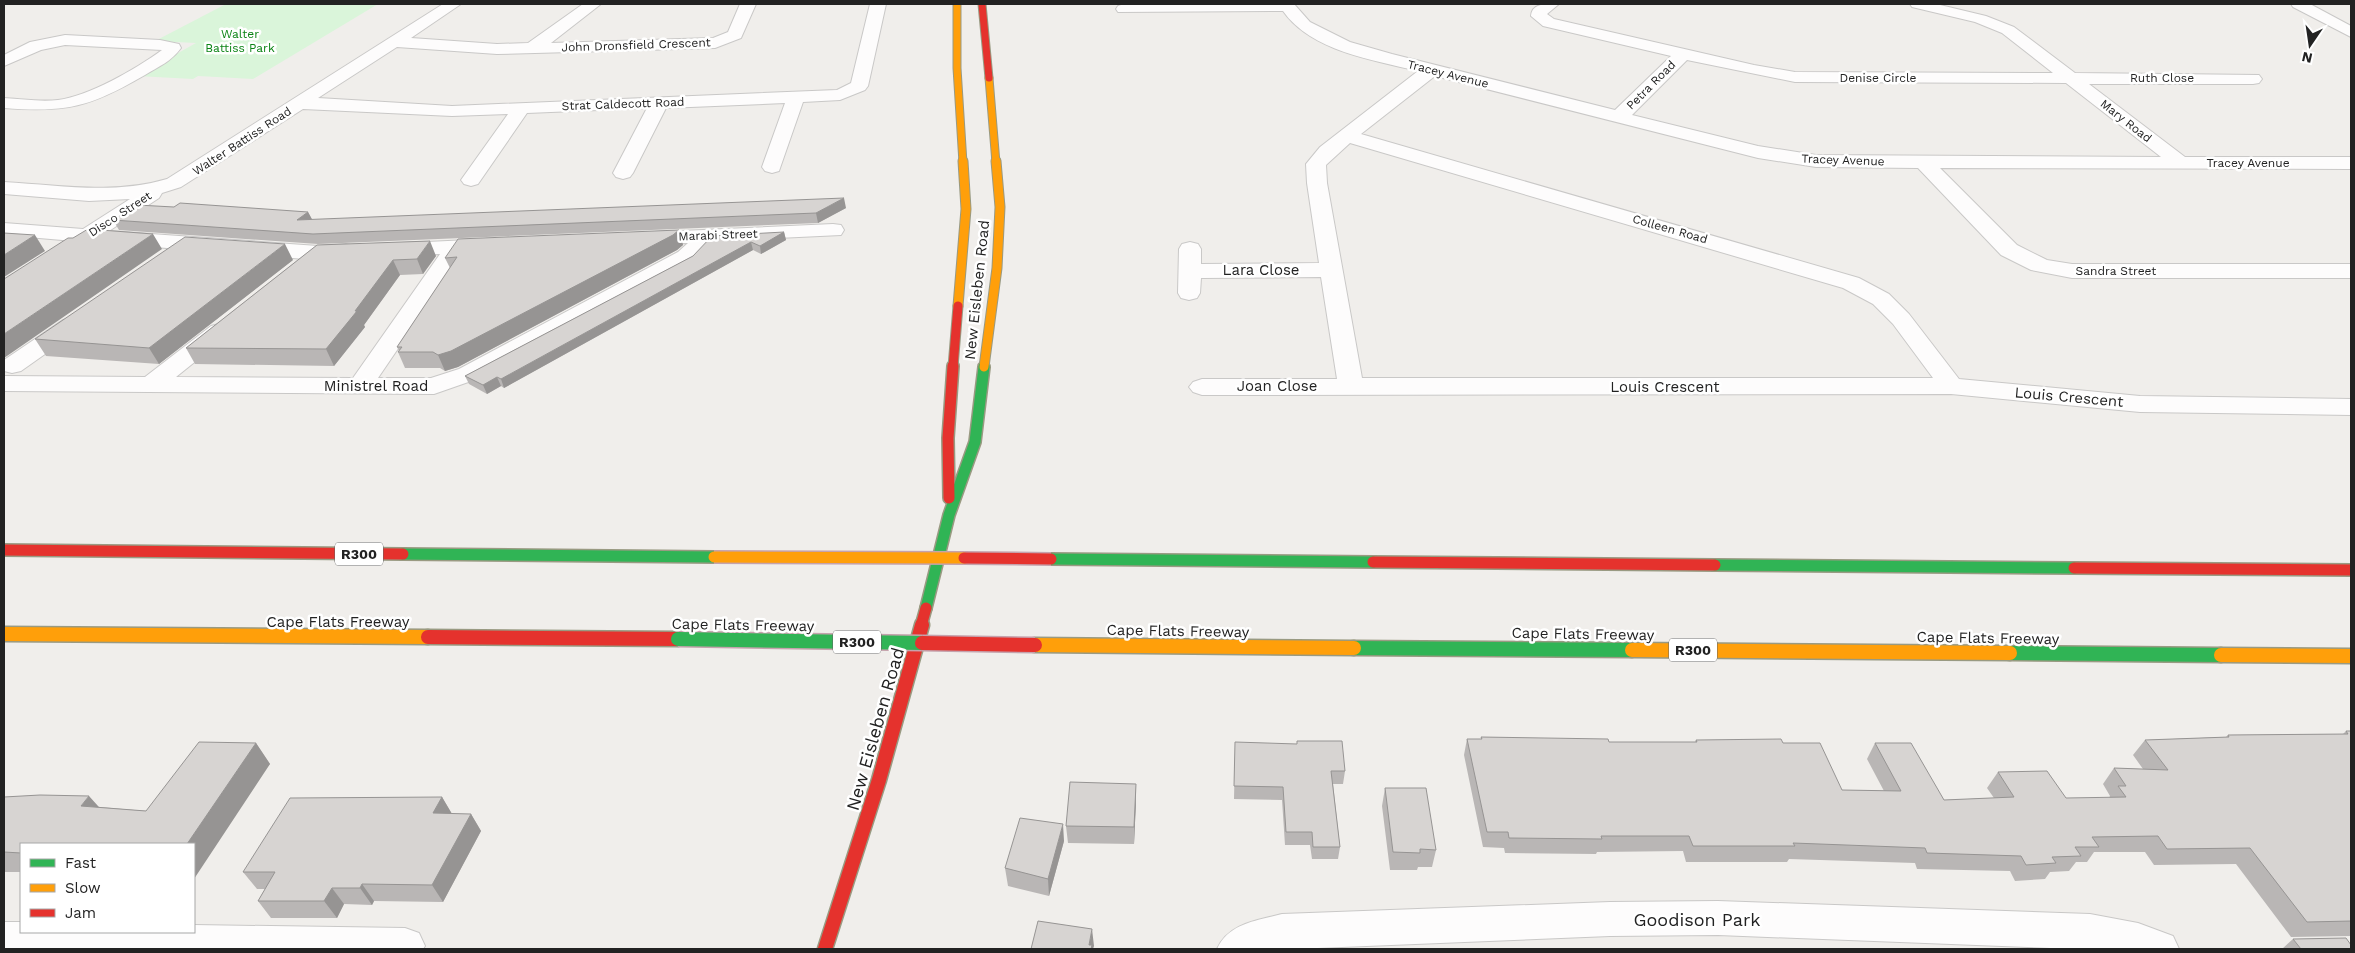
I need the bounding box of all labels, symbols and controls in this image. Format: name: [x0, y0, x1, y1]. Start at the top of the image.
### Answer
north arrow: [2285, 20, 2335, 70]
park label: Walter Battiss Park: [205, 27, 275, 55]
street label: John Dronsfield Crescent: [561, 35, 711, 55]
text: N: [2300, 49, 2314, 67]
street label: Tracey Avenue: [1406, 57, 1490, 91]
street label: Petra Road: [1624, 58, 1678, 112]
street label: Denise Circle: [1840, 71, 1917, 85]
street label: Ruth Close: [2130, 71, 2194, 85]
street label: Strat Caldecott Road: [561, 95, 685, 113]
street label: Mary Road: [2098, 97, 2154, 145]
street label: Walter Battiss Road: [190, 104, 294, 178]
street label: Tracey Avenue: [1801, 152, 1885, 168]
street label: Tracey Avenue: [2206, 156, 2290, 170]
street label: Disco Street: [86, 188, 154, 240]
street label: Colleen Road: [1631, 212, 1709, 246]
street label: New Eisleben Road: [961, 219, 993, 361]
street label: Marabi Street: [678, 227, 758, 243]
street label: Lara Close: [1222, 261, 1300, 279]
street label: Sandra Street: [2076, 264, 2156, 278]
street label: Ministrel Road: [324, 377, 428, 395]
street label: Joan Close: [1237, 377, 1317, 395]
street label: Louis Crescent: [1610, 378, 1720, 396]
street label: Louis Crescent: [2014, 383, 2125, 411]
road number: R300: [335, 542, 383, 566]
street label: Cape Flats Freeway: [267, 613, 410, 631]
street label: Cape Flats Freeway: [671, 615, 815, 635]
street label: Cape Flats Freeway: [1106, 621, 1250, 641]
street label: Cape Flats Freeway: [1511, 624, 1655, 644]
street label: Cape Flats Freeway: [1916, 628, 2060, 648]
road number: R300: [833, 630, 881, 654]
road number: R300: [1669, 638, 1717, 662]
street label: New Eisleben Road: [842, 645, 908, 813]
legend: [20, 843, 195, 933]
text: Fast: [65, 854, 97, 872]
text: Slow: [65, 879, 101, 897]
text: Jam: [65, 904, 96, 922]
street label: Goodison Park: [1634, 909, 1761, 930]

